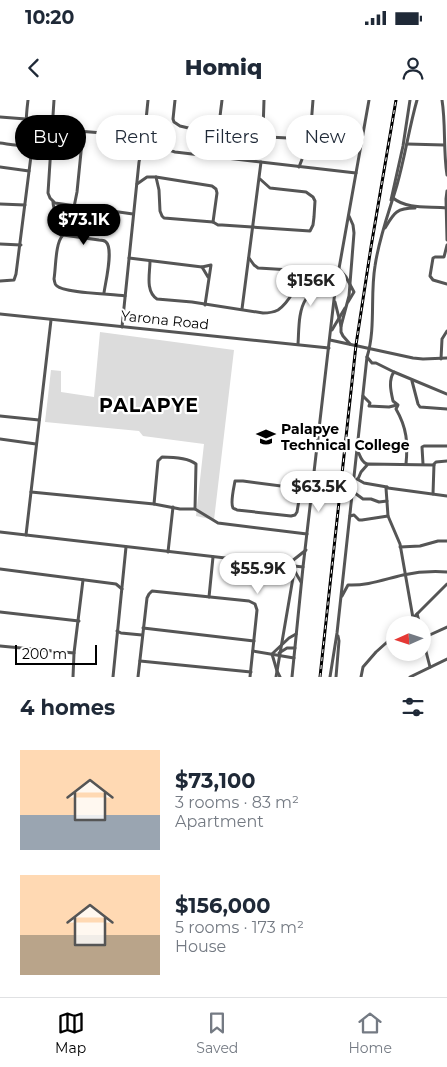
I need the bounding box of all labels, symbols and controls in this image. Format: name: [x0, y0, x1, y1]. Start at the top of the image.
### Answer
text: 10:20: [25, 6, 74, 29]
icon: back: [20, 54, 48, 82]
text: Homiq: [185, 54, 262, 81]
icon: person: [399, 54, 427, 82]
chip: Buy: [15, 115, 86, 160]
chip: Rent: [96, 115, 176, 160]
chip: Filters: [186, 115, 276, 160]
chip: New: [286, 115, 364, 160]
pin: $73.1K: [43, 204, 125, 246]
text: $73.1K: [58, 210, 110, 229]
pin: $156K: [276, 264, 346, 307]
text: $156K: [287, 271, 335, 290]
street label: Yarona Road: [120, 306, 210, 334]
district label: PALAPYE: [99, 394, 199, 417]
place label: Palapye Technical College: [281, 420, 410, 454]
school or university icon: Palapye Technical College: [255, 426, 277, 448]
pin: $63.5K: [278, 470, 360, 513]
text: $63.5K: [291, 477, 347, 496]
pin: $55.9K: [217, 552, 299, 595]
text: $55.9K: [230, 559, 286, 578]
north arrow: [386, 616, 431, 661]
map controls: [386, 616, 431, 661]
scale bar: [15, 642, 98, 665]
text: 200 m: [22, 645, 67, 663]
icon: filters: [399, 693, 427, 721]
text: 4 homes: [20, 695, 115, 720]
text: $73,100: [175, 768, 255, 793]
icon: home: [60, 770, 120, 830]
text: 3 rooms · 83 m²: [175, 793, 299, 812]
text: Apartment: [175, 812, 264, 831]
text: $156,000: [175, 893, 271, 918]
icon: home: [60, 895, 120, 955]
text: 5 rooms · 173 m²: [175, 918, 304, 937]
text: House: [175, 937, 226, 956]
tab: Map: [55, 1009, 86, 1057]
tab: Saved: [196, 1009, 238, 1057]
tab: Home: [348, 1009, 392, 1057]

